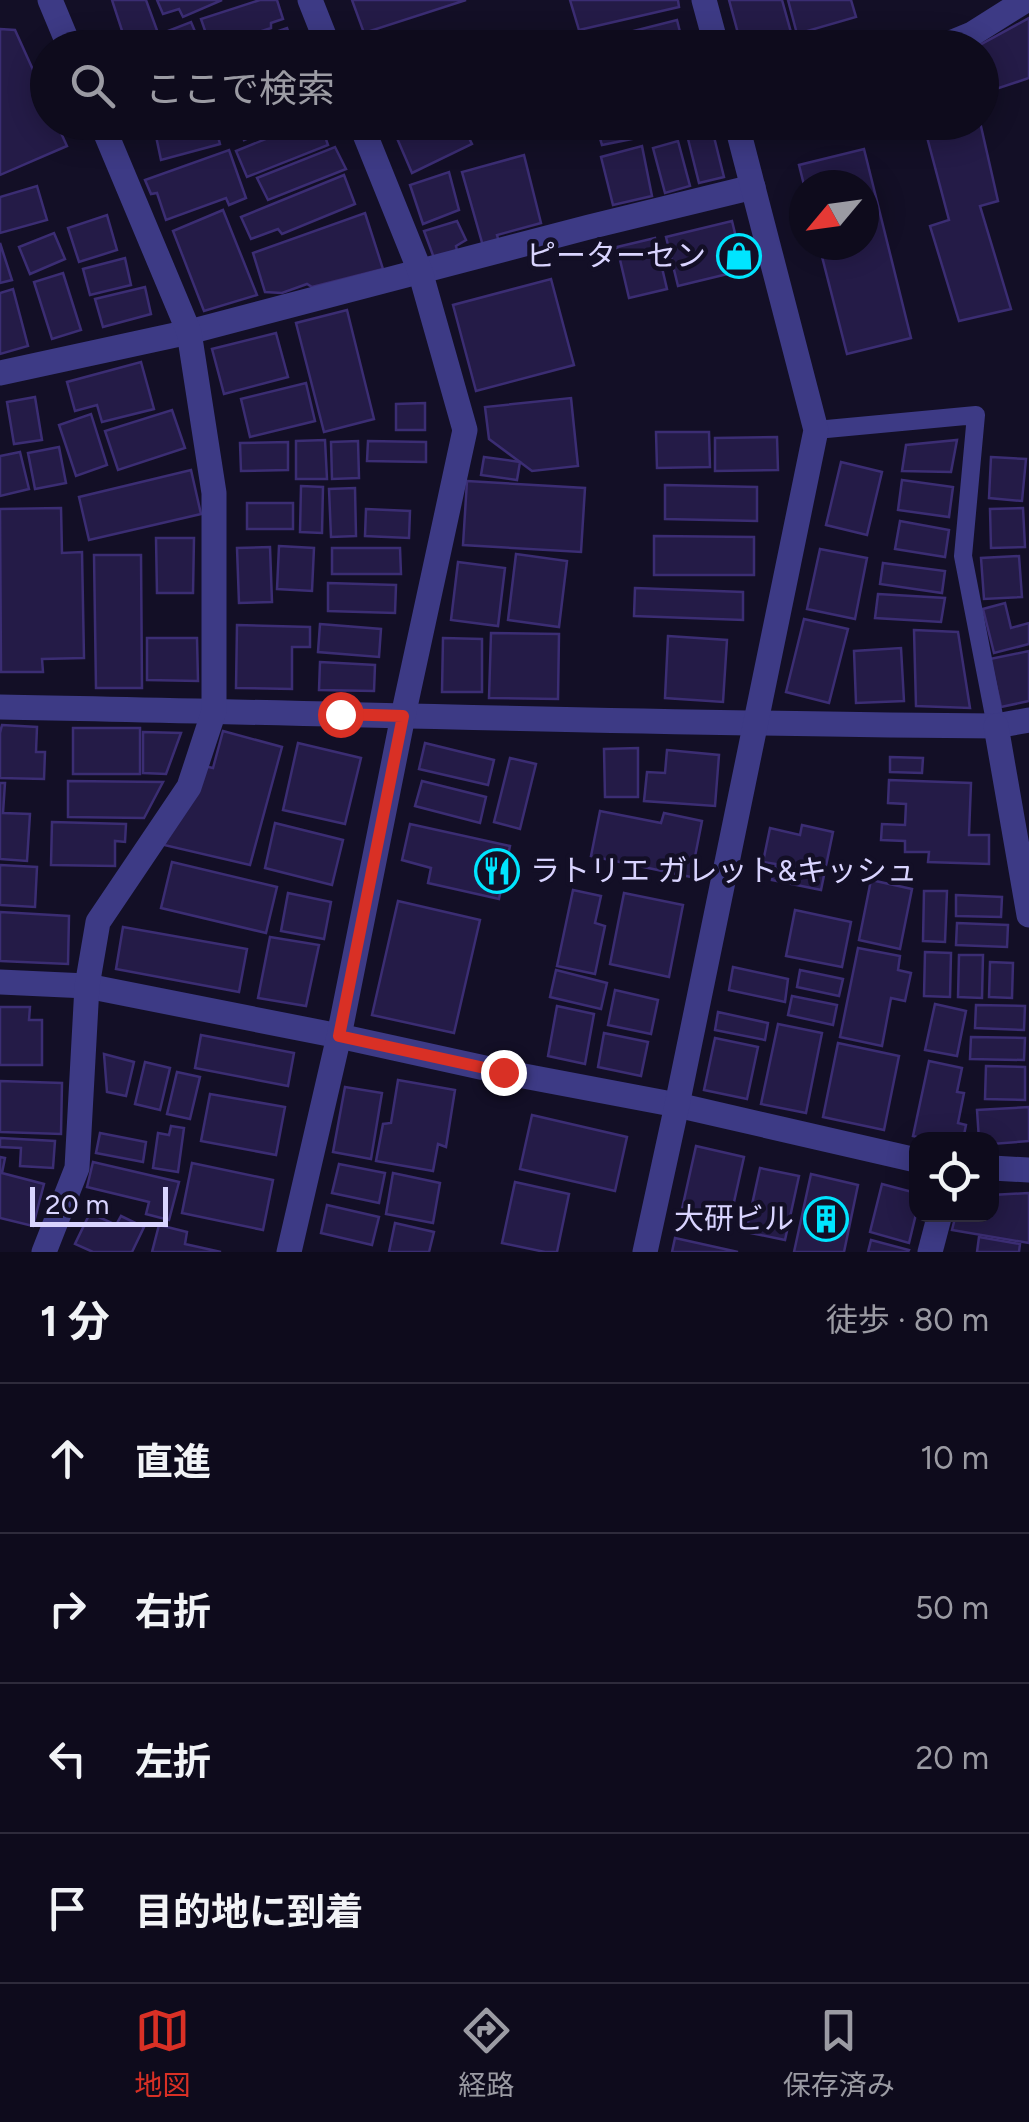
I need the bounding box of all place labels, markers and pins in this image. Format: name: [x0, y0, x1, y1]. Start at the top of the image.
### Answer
shop icon: ピーターセン: [716, 233, 762, 279]
place label: ピーターセン: [526, 237, 706, 274]
restaurant icon: ラトリエ ガレット&キッシュ: [474, 848, 520, 894]
place label: ラトリエ ガレット&キッシュ: [530, 852, 917, 889]
building icon: 大研ビル: [803, 1196, 849, 1242]
place label: 大研ビル: [674, 1200, 794, 1237]

